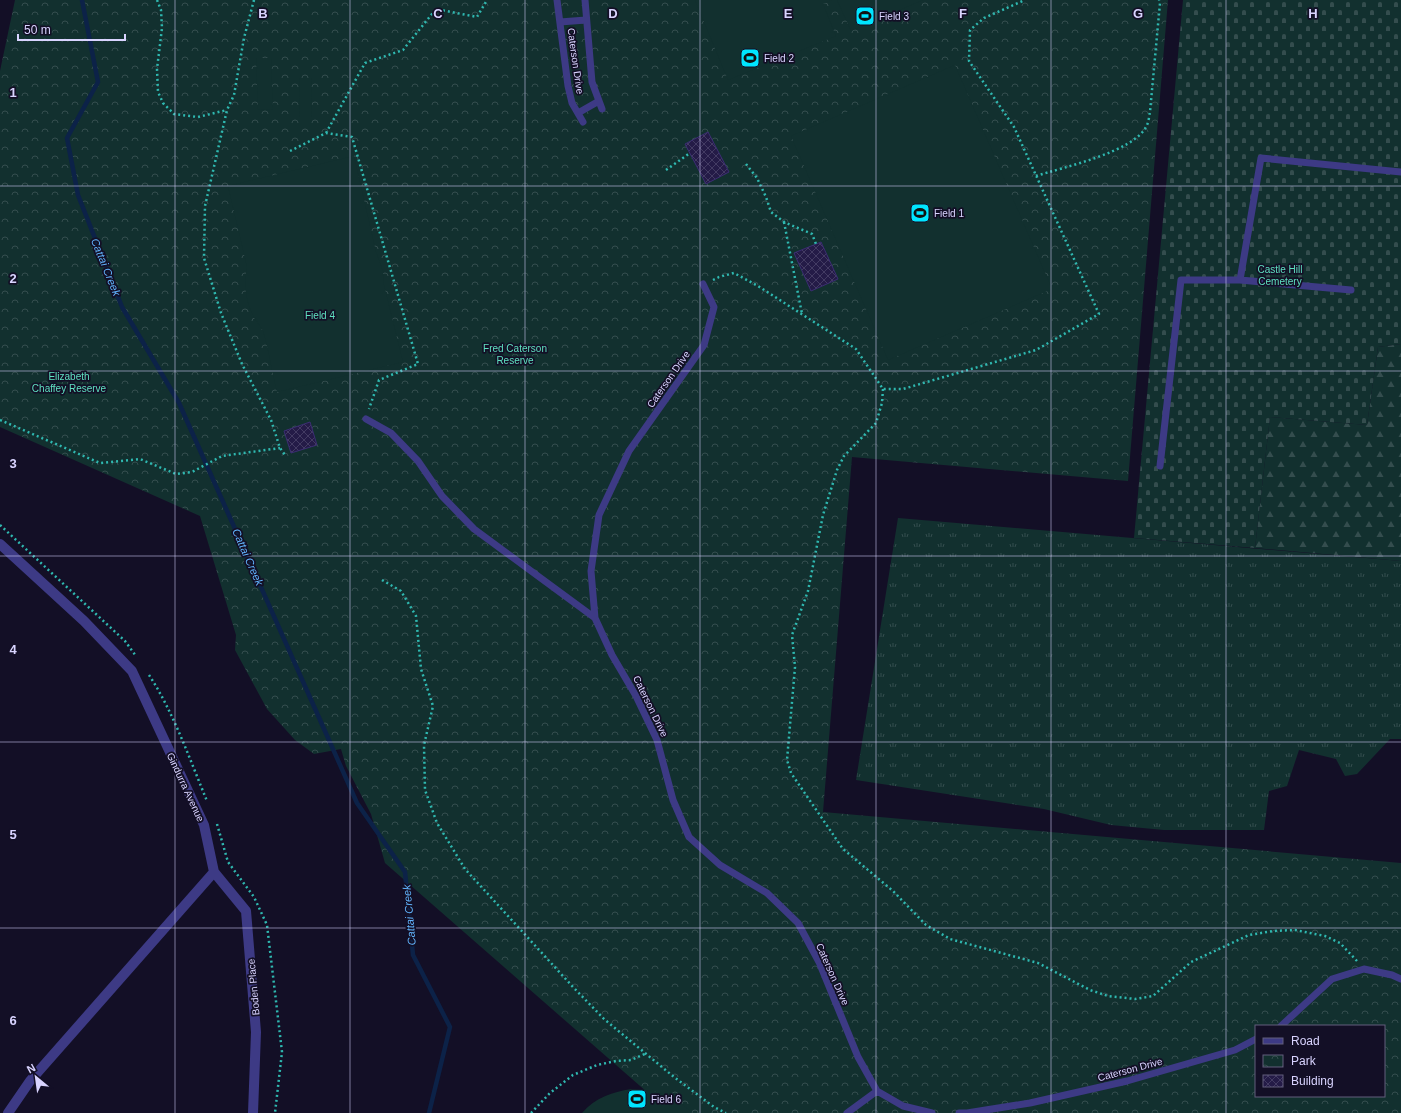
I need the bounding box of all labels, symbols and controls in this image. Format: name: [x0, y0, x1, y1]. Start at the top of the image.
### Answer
sports icon: Field 3: [854, 5, 876, 27]
text: B: [258, 6, 268, 21]
text: C: [433, 6, 443, 21]
text: D: [608, 6, 618, 21]
text: E: [784, 6, 793, 21]
text: F: [959, 6, 967, 21]
text: G: [1133, 6, 1143, 21]
text: H: [1308, 6, 1318, 21]
place label: Field 3: [879, 11, 909, 22]
scale bar: [18, 16, 125, 42]
text: 50 m: [24, 23, 51, 37]
street label: Caterson Drive: [565, 27, 586, 95]
sports icon: Field 2: [739, 47, 761, 69]
place label: Field 2: [764, 53, 794, 64]
text: 1: [9, 85, 17, 100]
sports icon: Field 1: [909, 202, 931, 224]
place label: Field 1: [934, 208, 964, 219]
water label: Cattai Creek: [89, 236, 123, 298]
park label: Castle Hill Cemetery: [1257, 264, 1303, 287]
text: 2: [9, 271, 17, 286]
park label: Field 4: [305, 310, 335, 321]
park label: Fred Caterson Reserve: [483, 343, 547, 366]
street label: Caterson Drive: [645, 348, 692, 410]
park label: Elizabeth Chaffey Reserve: [32, 371, 107, 394]
text: 3: [9, 456, 17, 471]
water label: Cattai Creek: [230, 527, 266, 588]
text: 4: [9, 642, 17, 657]
street label: Caterson Drive: [631, 674, 670, 739]
street label: Gindurra Avenue: [165, 751, 207, 824]
text: 5: [9, 827, 17, 842]
water label: Cattai Creek: [400, 884, 418, 946]
street label: Caterson Drive: [814, 941, 851, 1007]
street label: Boden Place: [246, 958, 261, 1016]
text: 6: [9, 1013, 17, 1028]
legend: [1255, 1025, 1385, 1097]
text: Road: [1291, 1034, 1320, 1048]
text: Park: [1291, 1054, 1317, 1068]
street label: Caterson Drive: [1096, 1055, 1164, 1083]
north arrow: [16, 1057, 56, 1097]
text: N: [25, 1061, 38, 1075]
text: Building: [1291, 1074, 1334, 1088]
sports icon: Field 6: [626, 1088, 648, 1110]
place label: Field 6: [651, 1094, 681, 1105]

